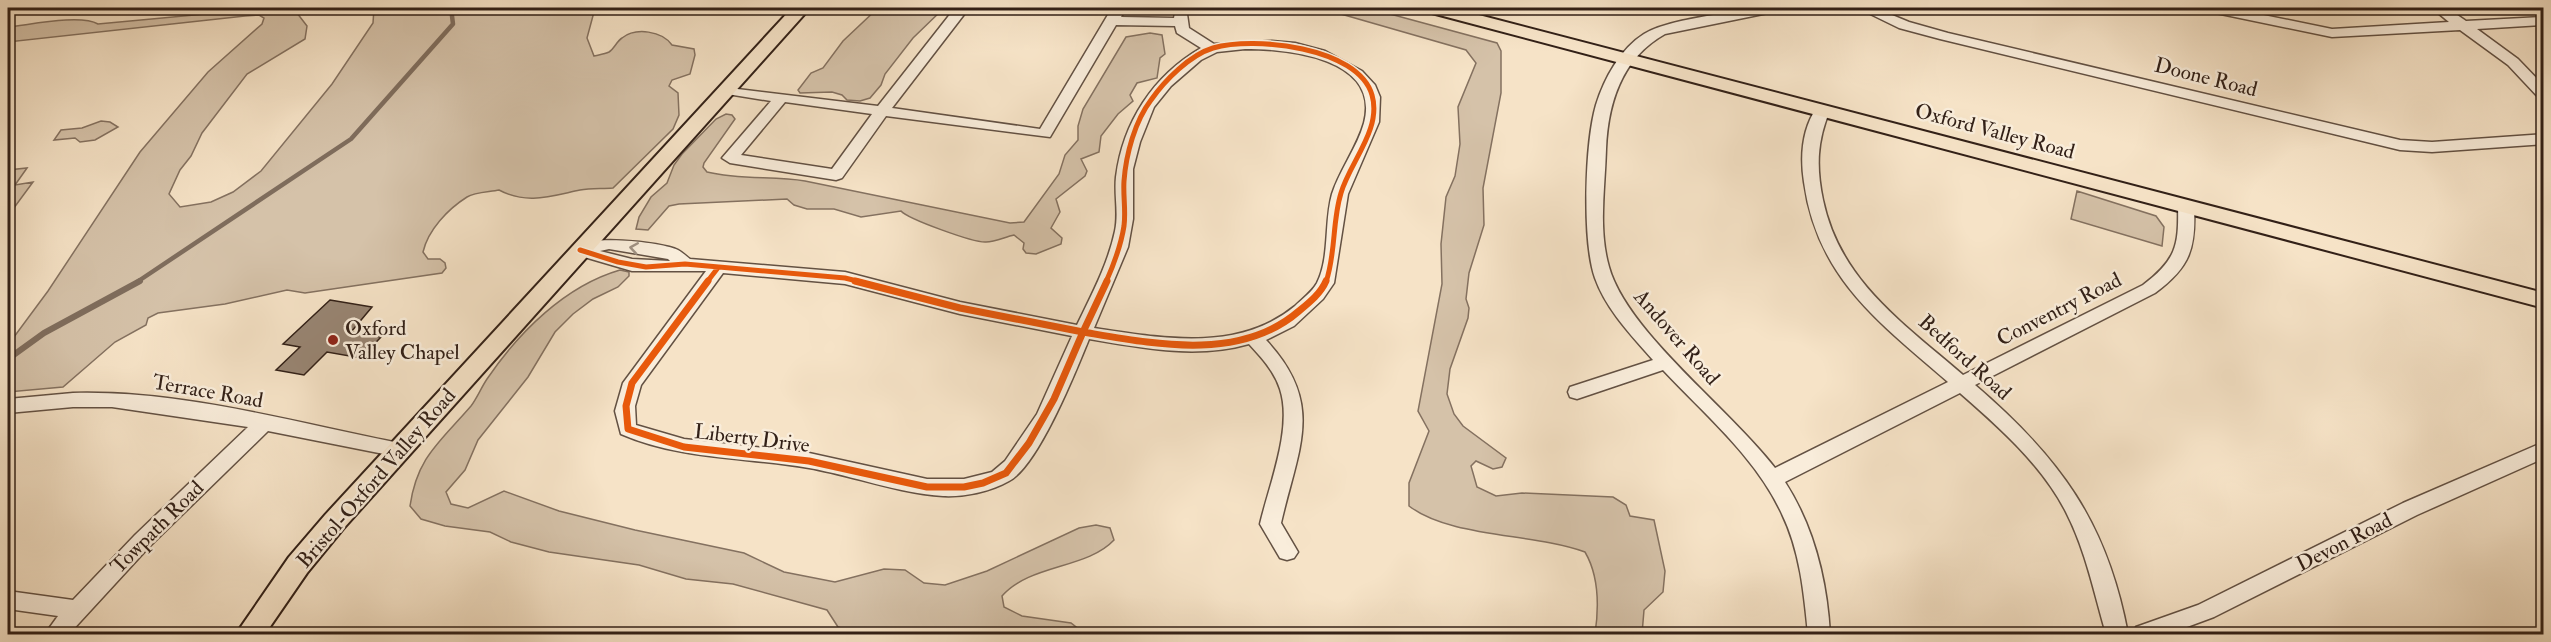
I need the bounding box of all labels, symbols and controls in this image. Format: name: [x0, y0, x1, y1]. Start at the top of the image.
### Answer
street label: Doone Road: [2152, 52, 2261, 103]
street label: Oxford Valley Road: [1912, 97, 2078, 166]
one-way arrow: [630, 242, 639, 254]
street label: Conventry Road: [1992, 266, 2127, 352]
street label: Andover Road: [1627, 283, 1726, 391]
street label: Bedford Road: [1913, 309, 2017, 407]
place label: Oxford Valley Chapel: [345, 315, 460, 366]
marker: Oxford Valley Chapel: [326, 333, 340, 347]
street label: Terrace Road: [151, 369, 266, 415]
street label: Bristol-Oxford Valley Road: [291, 382, 462, 574]
street label: Liberty Drive: [693, 418, 811, 459]
street label: Towpath Road: [105, 474, 210, 580]
street label: Devon Road: [2292, 507, 2397, 578]

